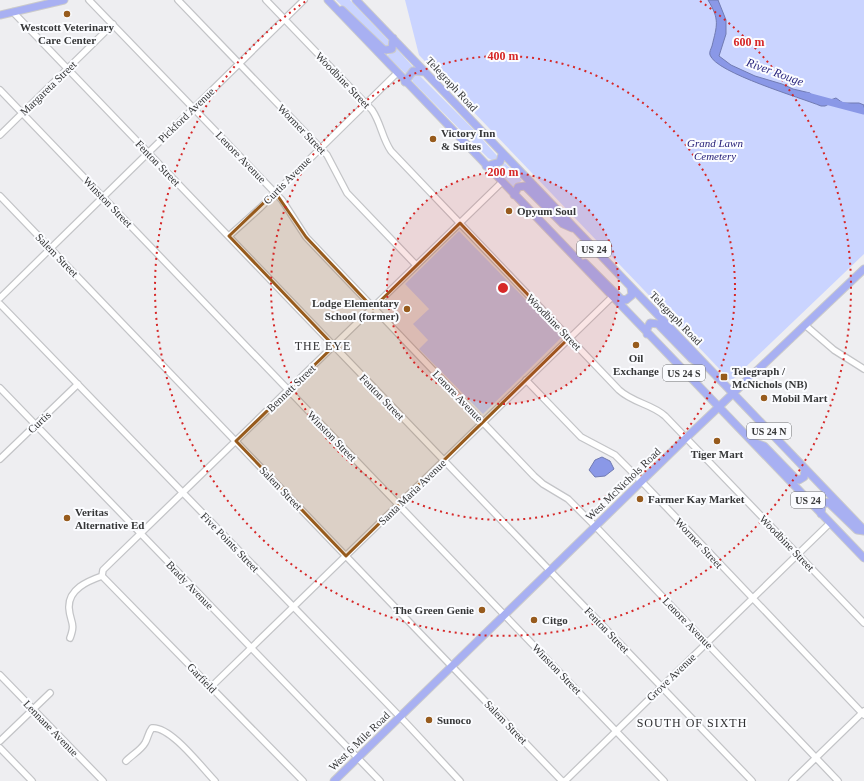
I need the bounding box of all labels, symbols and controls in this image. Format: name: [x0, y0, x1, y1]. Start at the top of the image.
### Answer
marker: Westcott Veterinary Care Center: [62, 9, 72, 19]
place label: Westcott Veterinary Care Center: [20, 21, 114, 46]
text: 600 m: [734, 35, 765, 49]
street label: Woodbine Street: [313, 49, 373, 111]
text: 400 m: [488, 49, 519, 63]
street label: Telegraph Road: [424, 54, 481, 114]
water label: River Rouge: [744, 55, 806, 89]
street label: Margareta Street: [17, 58, 79, 118]
street label: Pickford Avenue: [155, 85, 217, 145]
street label: Wormer Street: [275, 102, 329, 156]
place label: Victory Inn & Suites: [441, 127, 495, 152]
street label: Lenore Avenue: [214, 129, 269, 185]
marker: Victory Inn & Suites: [428, 134, 438, 144]
park label: Grand Lawn Cemetery: [687, 137, 743, 162]
street label: Fenton Street: [133, 138, 183, 188]
street label: Curtis Avenue: [261, 154, 313, 206]
text: 200 m: [488, 165, 519, 179]
street label: Winston Street: [81, 174, 135, 230]
place label: Opyum Soul: [517, 205, 576, 217]
marker: Opyum Soul: [504, 206, 514, 216]
street label: Salem Street: [33, 231, 81, 279]
road number: US 24: [577, 241, 611, 257]
centre of rings: [496, 281, 510, 295]
street label: Telegraph Road: [647, 289, 705, 348]
street label: Woodbine Street: [524, 291, 584, 353]
place label: Lodge Elementary School (former): [312, 297, 399, 323]
marker: Lodge Elementary School (former): [402, 304, 412, 314]
district label: THE EYE: [295, 339, 351, 353]
marker: Oil Exchange: [631, 340, 641, 350]
place label: Oil Exchange: [613, 352, 659, 377]
street label: Bennett Street: [264, 362, 318, 414]
road number: US 24 S: [663, 365, 705, 381]
place label: Telegraph / McNichols (NB): [732, 365, 808, 391]
street label: Lenore Avenue: [431, 368, 486, 424]
street label: Fenton Street: [357, 372, 407, 422]
marker: Telegraph / McNichols (NB): [719, 372, 729, 382]
place label: Mobil Mart: [772, 392, 828, 404]
marker: Mobil Mart: [759, 393, 769, 403]
street label: Curtis: [25, 408, 53, 436]
street label: Winston Street: [305, 408, 359, 464]
road number: US 24 N: [747, 423, 791, 439]
marker: Tiger Mart: [712, 436, 722, 446]
street label: West McNichols Road: [583, 445, 663, 523]
place label: Tiger Mart: [691, 448, 744, 460]
street label: Santa Maria Avenue: [376, 457, 448, 527]
street label: Salem Street: [257, 464, 305, 512]
road number: US 24: [791, 492, 825, 508]
place label: Farmer Kay Market: [648, 493, 745, 505]
marker: Farmer Kay Market: [635, 494, 645, 504]
place label: Veritas Alternative Ed: [75, 506, 144, 531]
street label: Five Points Street: [199, 510, 261, 574]
street label: Woodbine Street: [757, 512, 817, 574]
marker: Veritas Alternative Ed: [62, 513, 72, 523]
street label: Wormer Street: [673, 515, 725, 571]
street label: Brady Avenue: [164, 558, 216, 612]
street label: Lenore Avenue: [661, 595, 716, 651]
place label: The Green Genie: [394, 604, 474, 616]
marker: The Green Genie: [477, 605, 487, 615]
street label: Fenton Street: [582, 605, 632, 655]
place label: Citgo: [542, 614, 568, 626]
marker: Citgo: [529, 615, 539, 625]
street label: Winston Street: [530, 641, 584, 697]
street label: Grove Avenue: [644, 651, 698, 703]
street label: Garfield: [185, 661, 219, 696]
street label: Lennane Avenue: [21, 697, 81, 759]
street label: Salem Street: [482, 698, 530, 746]
street label: West 6 Mile Road: [326, 709, 392, 773]
place label: Sunoco: [437, 714, 472, 726]
marker: Sunoco: [424, 715, 434, 725]
district label: SOUTH OF SIXTH: [637, 716, 747, 730]

